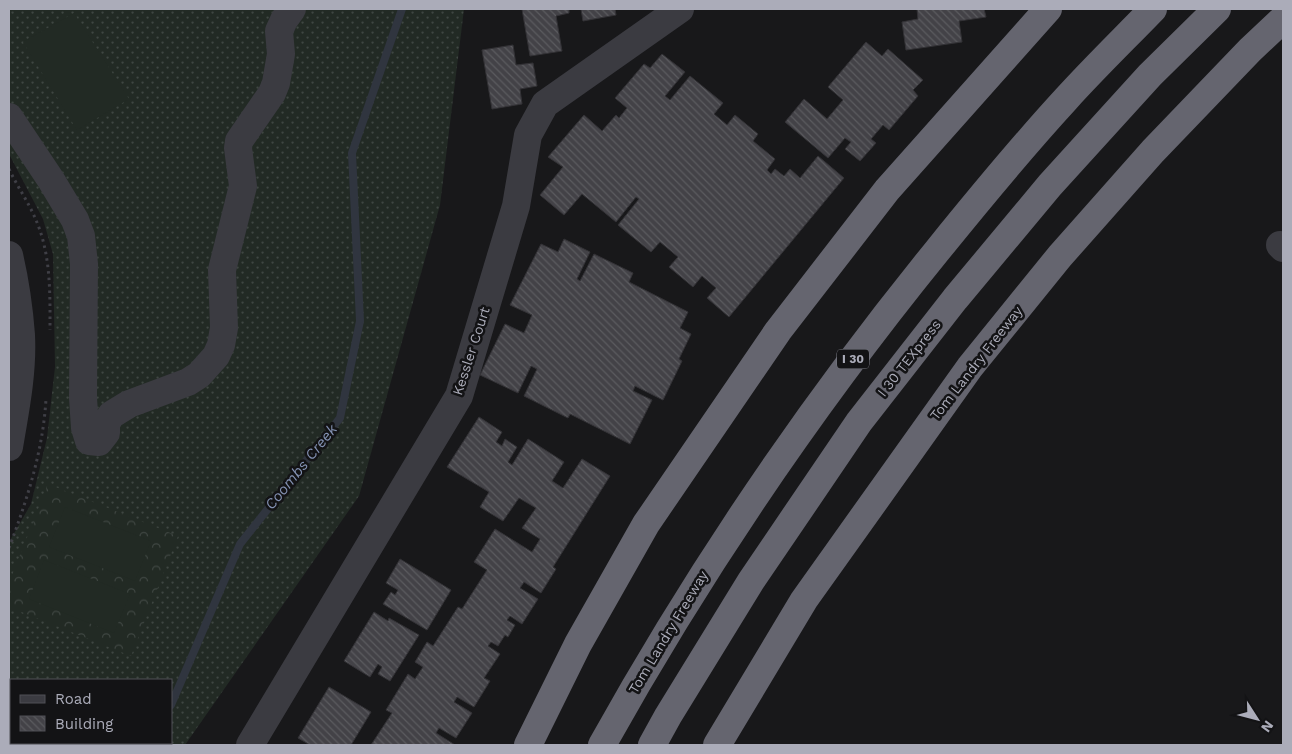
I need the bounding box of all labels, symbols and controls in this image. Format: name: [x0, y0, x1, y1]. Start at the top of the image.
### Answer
street label: Tom Landry Freeway: [927, 302, 1026, 423]
street label: Kessler Court: [449, 305, 493, 397]
street label: I 30 TEXpress: [874, 316, 944, 400]
road number: I 30: [837, 349, 869, 368]
water label: Coombs Creek: [261, 420, 341, 513]
street label: Tom Landry Freeway: [625, 567, 711, 696]
legend: [10, 679, 172, 744]
text: Road: [55, 690, 92, 708]
north arrow: [1232, 694, 1282, 744]
text: Building: [55, 715, 113, 733]
text: N: [1258, 718, 1277, 736]

